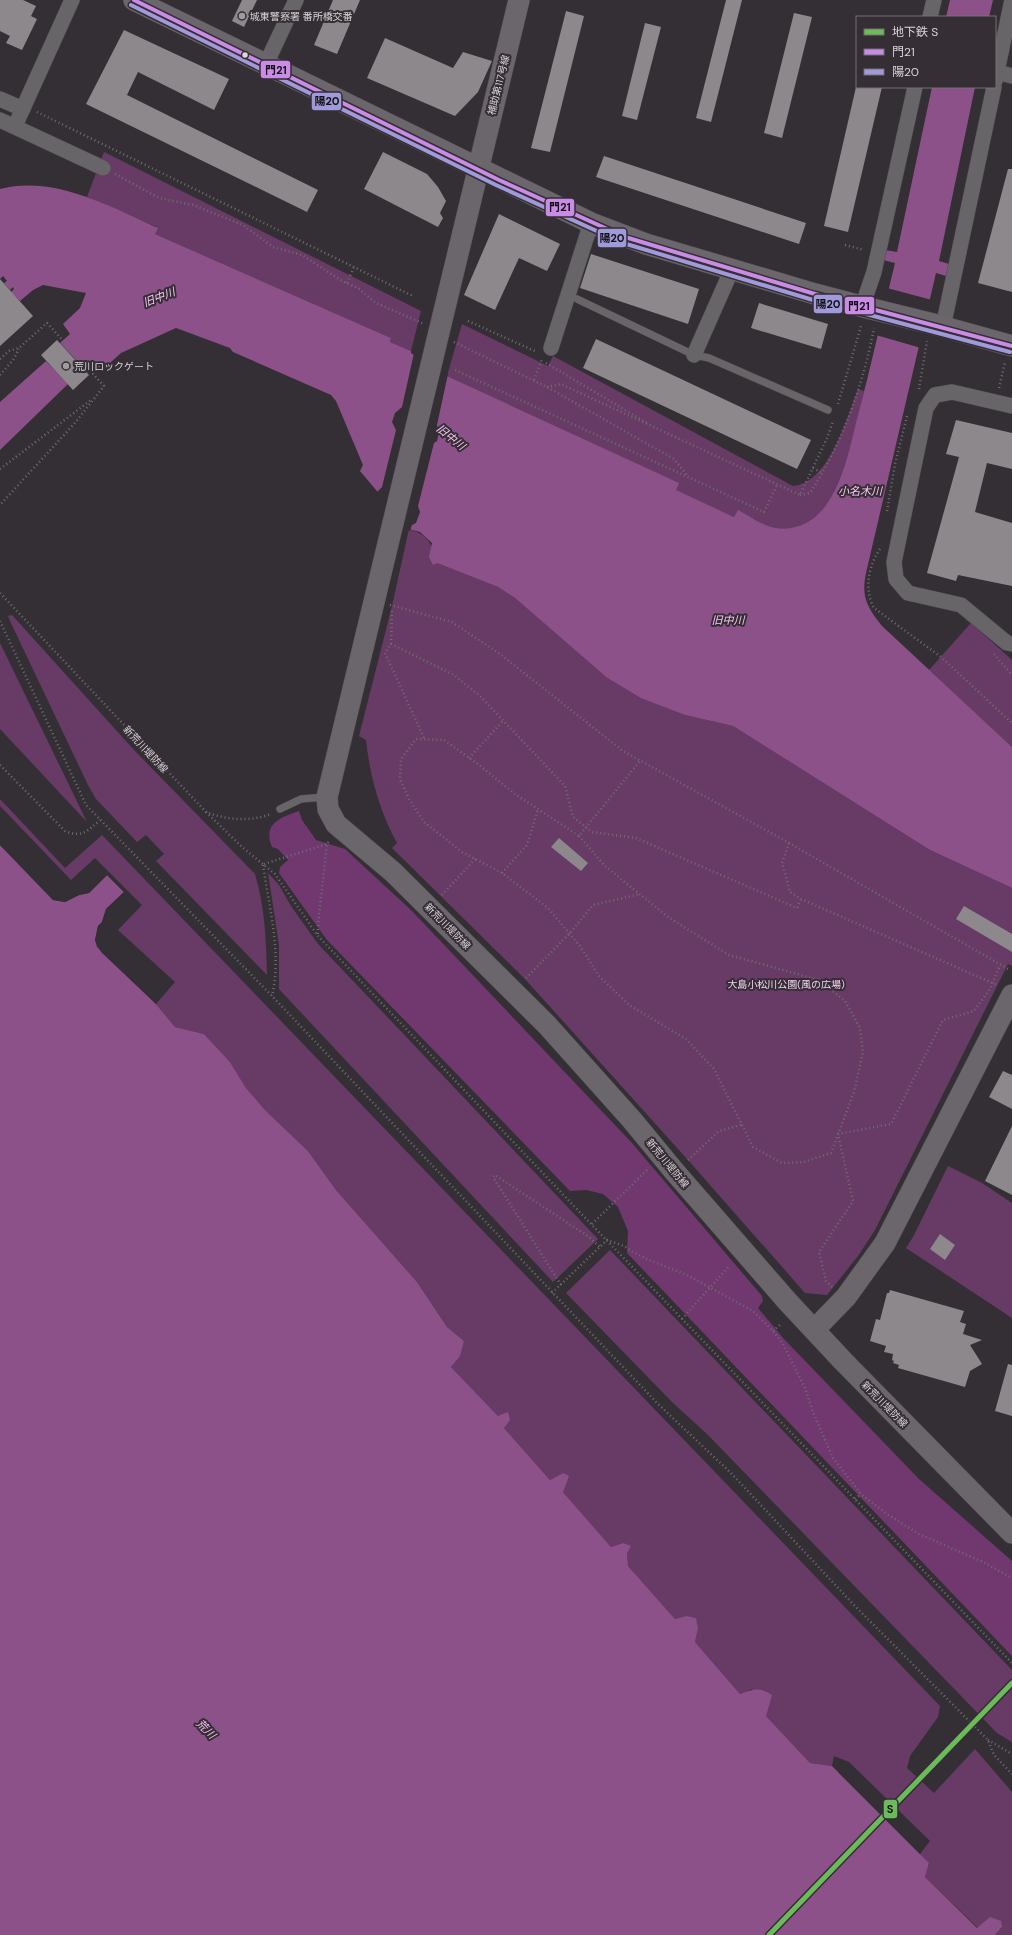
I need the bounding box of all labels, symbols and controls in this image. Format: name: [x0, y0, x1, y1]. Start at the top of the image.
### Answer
place label: 城東警察署 番所橋交番: [250, 10, 353, 23]
marker: 城東警察署 番所橋交番: [237, 11, 247, 21]
legend: [856, 16, 996, 88]
text: 地下鉄 S: [892, 24, 938, 40]
text: 門21: [892, 44, 915, 60]
unlabelled marker: [240, 50, 250, 60]
street label: 補助第117号線: [485, 54, 512, 117]
line badge: 門21: [260, 60, 291, 79]
text: 門21: [265, 63, 287, 77]
text: 陽20: [892, 64, 919, 80]
line badge: 陽20: [311, 92, 342, 111]
text: 陽20: [314, 94, 340, 108]
line badge: 門21: [545, 198, 575, 217]
text: 門21: [549, 200, 571, 214]
line badge: 陽20: [597, 228, 627, 248]
text: 陽20: [599, 231, 625, 245]
water label: 旧中川: [141, 284, 178, 309]
line badge: 陽20: [813, 294, 843, 314]
line badge: 門21: [844, 296, 875, 315]
text: 陽20: [815, 297, 841, 311]
text: 門21: [848, 299, 870, 313]
place label: 荒川ロックゲート: [74, 360, 154, 373]
marker: 荒川ロックゲート: [61, 361, 71, 371]
water label: 旧中川: [434, 421, 469, 453]
water label: 小名木川: [838, 484, 883, 498]
water label: 旧中川: [712, 613, 745, 627]
street label: 新荒川堤防線: [120, 723, 171, 776]
street label: 新荒川堤防線: [422, 901, 473, 952]
park label: 大島小松川公園(風の広場): [727, 978, 845, 991]
street label: 新荒川堤防線: [643, 1136, 692, 1190]
street label: 新荒川堤防線: [859, 1379, 910, 1430]
water label: 荒川: [193, 1716, 219, 1742]
line badge: S: [883, 1799, 898, 1819]
text: S: [887, 1802, 894, 1816]

